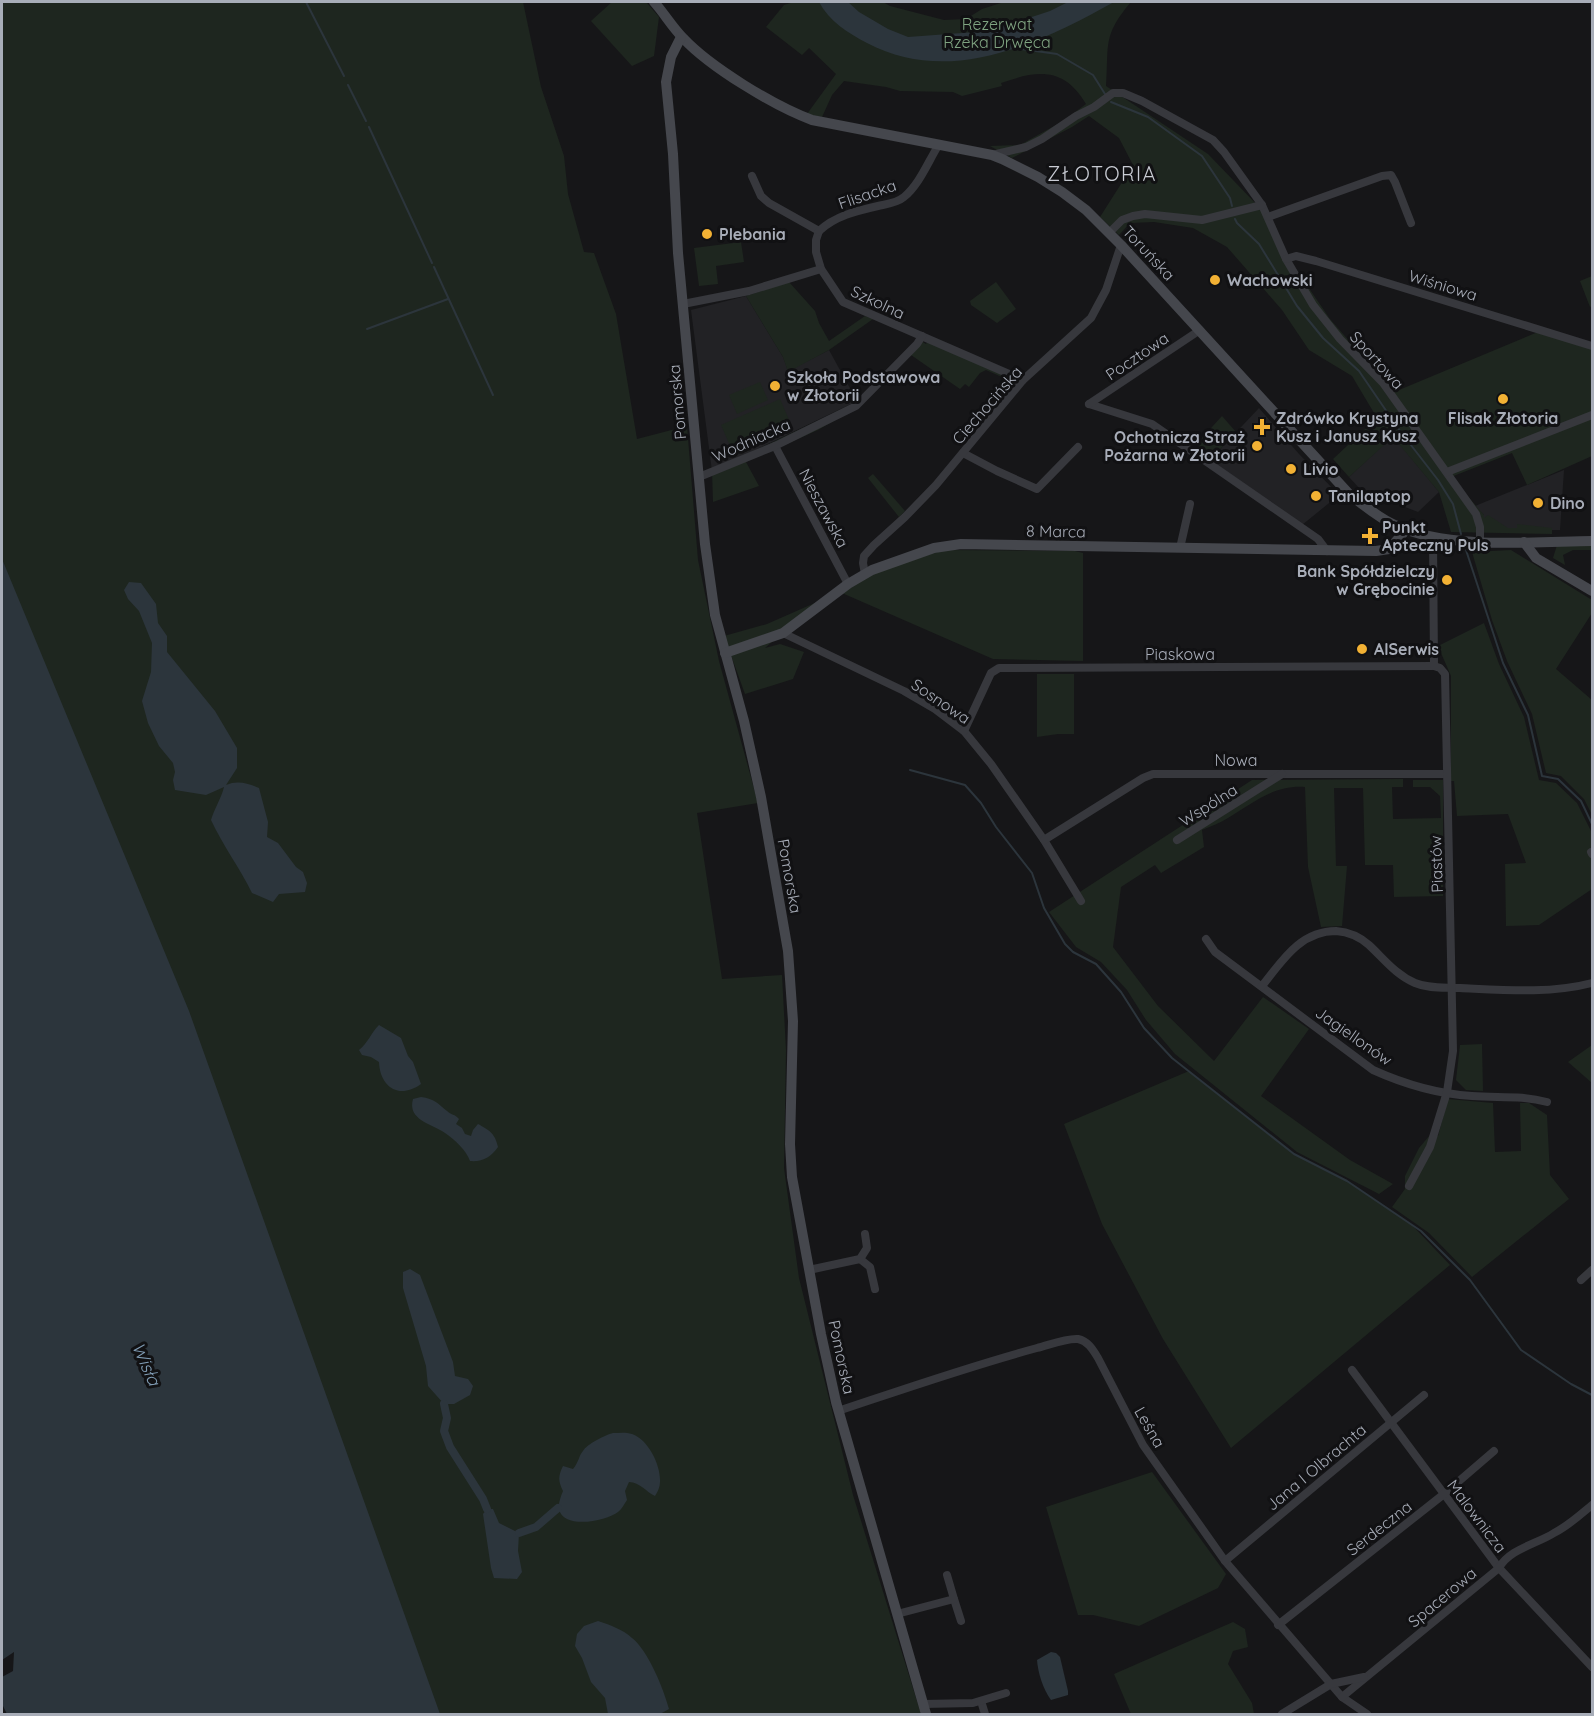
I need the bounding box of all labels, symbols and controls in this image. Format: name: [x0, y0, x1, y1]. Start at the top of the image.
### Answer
park label: Rezerwat Rzeka Drwęca: [943, 14, 1051, 52]
district label: ZŁOTORIA: [1047, 161, 1157, 186]
street label: Flisacka: [835, 175, 899, 213]
street label: Toruńska: [1119, 221, 1179, 285]
place label: Plebania: [719, 224, 786, 244]
marker: Plebania: [700, 227, 714, 241]
street label: Wiśniowa: [1406, 265, 1480, 305]
place label: Wachowski: [1227, 270, 1312, 290]
marker: Wachowski: [1208, 273, 1222, 287]
street label: Szkolna: [848, 281, 908, 323]
street label: Sportowa: [1346, 327, 1408, 393]
street label: Pocztowa: [1102, 328, 1172, 384]
street label: Ciechocińska: [948, 362, 1026, 448]
street label: Pomorska: [664, 364, 690, 440]
place label: Szkoła Podstawowa w Złotorii: [787, 367, 940, 405]
marker: Szkoła Podstawowa w Złotorii: [768, 379, 782, 393]
marker: Flisak Złotoria: [1496, 392, 1510, 406]
place label: Zdrówko Krystyna Kusz i Janusz Kusz: [1276, 408, 1419, 446]
place label: Flisak Złotoria: [1448, 408, 1558, 428]
street label: Wodniacka: [709, 414, 793, 466]
marker: Zdrówko Krystyna Kusz i Janusz Kusz: [1253, 418, 1271, 436]
place label: Ochotnicza Straż Pożarna w Złotorii: [1104, 427, 1245, 465]
marker: Ochotnicza Straż Pożarna w Złotorii: [1250, 439, 1264, 453]
place label: Livio: [1303, 459, 1339, 479]
marker: Livio: [1284, 462, 1298, 476]
street label: Nieszawska: [795, 465, 853, 551]
place label: Tanilaptop: [1328, 486, 1411, 506]
marker: Tanilaptop: [1309, 489, 1323, 503]
place label: Dino: [1550, 493, 1585, 513]
marker: Dino: [1531, 496, 1545, 510]
place label: Punkt Apteczny Puls: [1382, 517, 1489, 555]
street label: 8 Marca: [1026, 520, 1086, 542]
marker: Punkt Apteczny Puls: [1363, 529, 1377, 543]
place label: Bank Spółdzielczy w Grębocinie: [1297, 561, 1435, 599]
marker: Bank Spółdzielczy w Grębocinie: [1440, 573, 1454, 587]
place label: AlSerwis: [1374, 639, 1439, 659]
marker: AlSerwis: [1355, 642, 1369, 656]
street label: Piaskowa: [1145, 644, 1215, 664]
street label: Sosnowa: [908, 674, 974, 728]
street label: Nowa: [1214, 750, 1258, 770]
street label: Wspólna: [1175, 779, 1241, 831]
street label: Piastów: [1425, 835, 1447, 893]
street label: Pomorska: [774, 837, 806, 915]
street label: Jagiellonów: [1312, 1002, 1396, 1070]
street label: Pomorska: [824, 1318, 860, 1396]
water label: Wisła: [127, 1339, 167, 1390]
street label: Leśna: [1130, 1403, 1170, 1451]
street label: Jana I Olbrachta: [1262, 1419, 1370, 1515]
street label: Malownicza: [1443, 1475, 1511, 1557]
street label: Serdeczna: [1342, 1496, 1416, 1560]
street label: Spacerowa: [1404, 1563, 1480, 1631]

